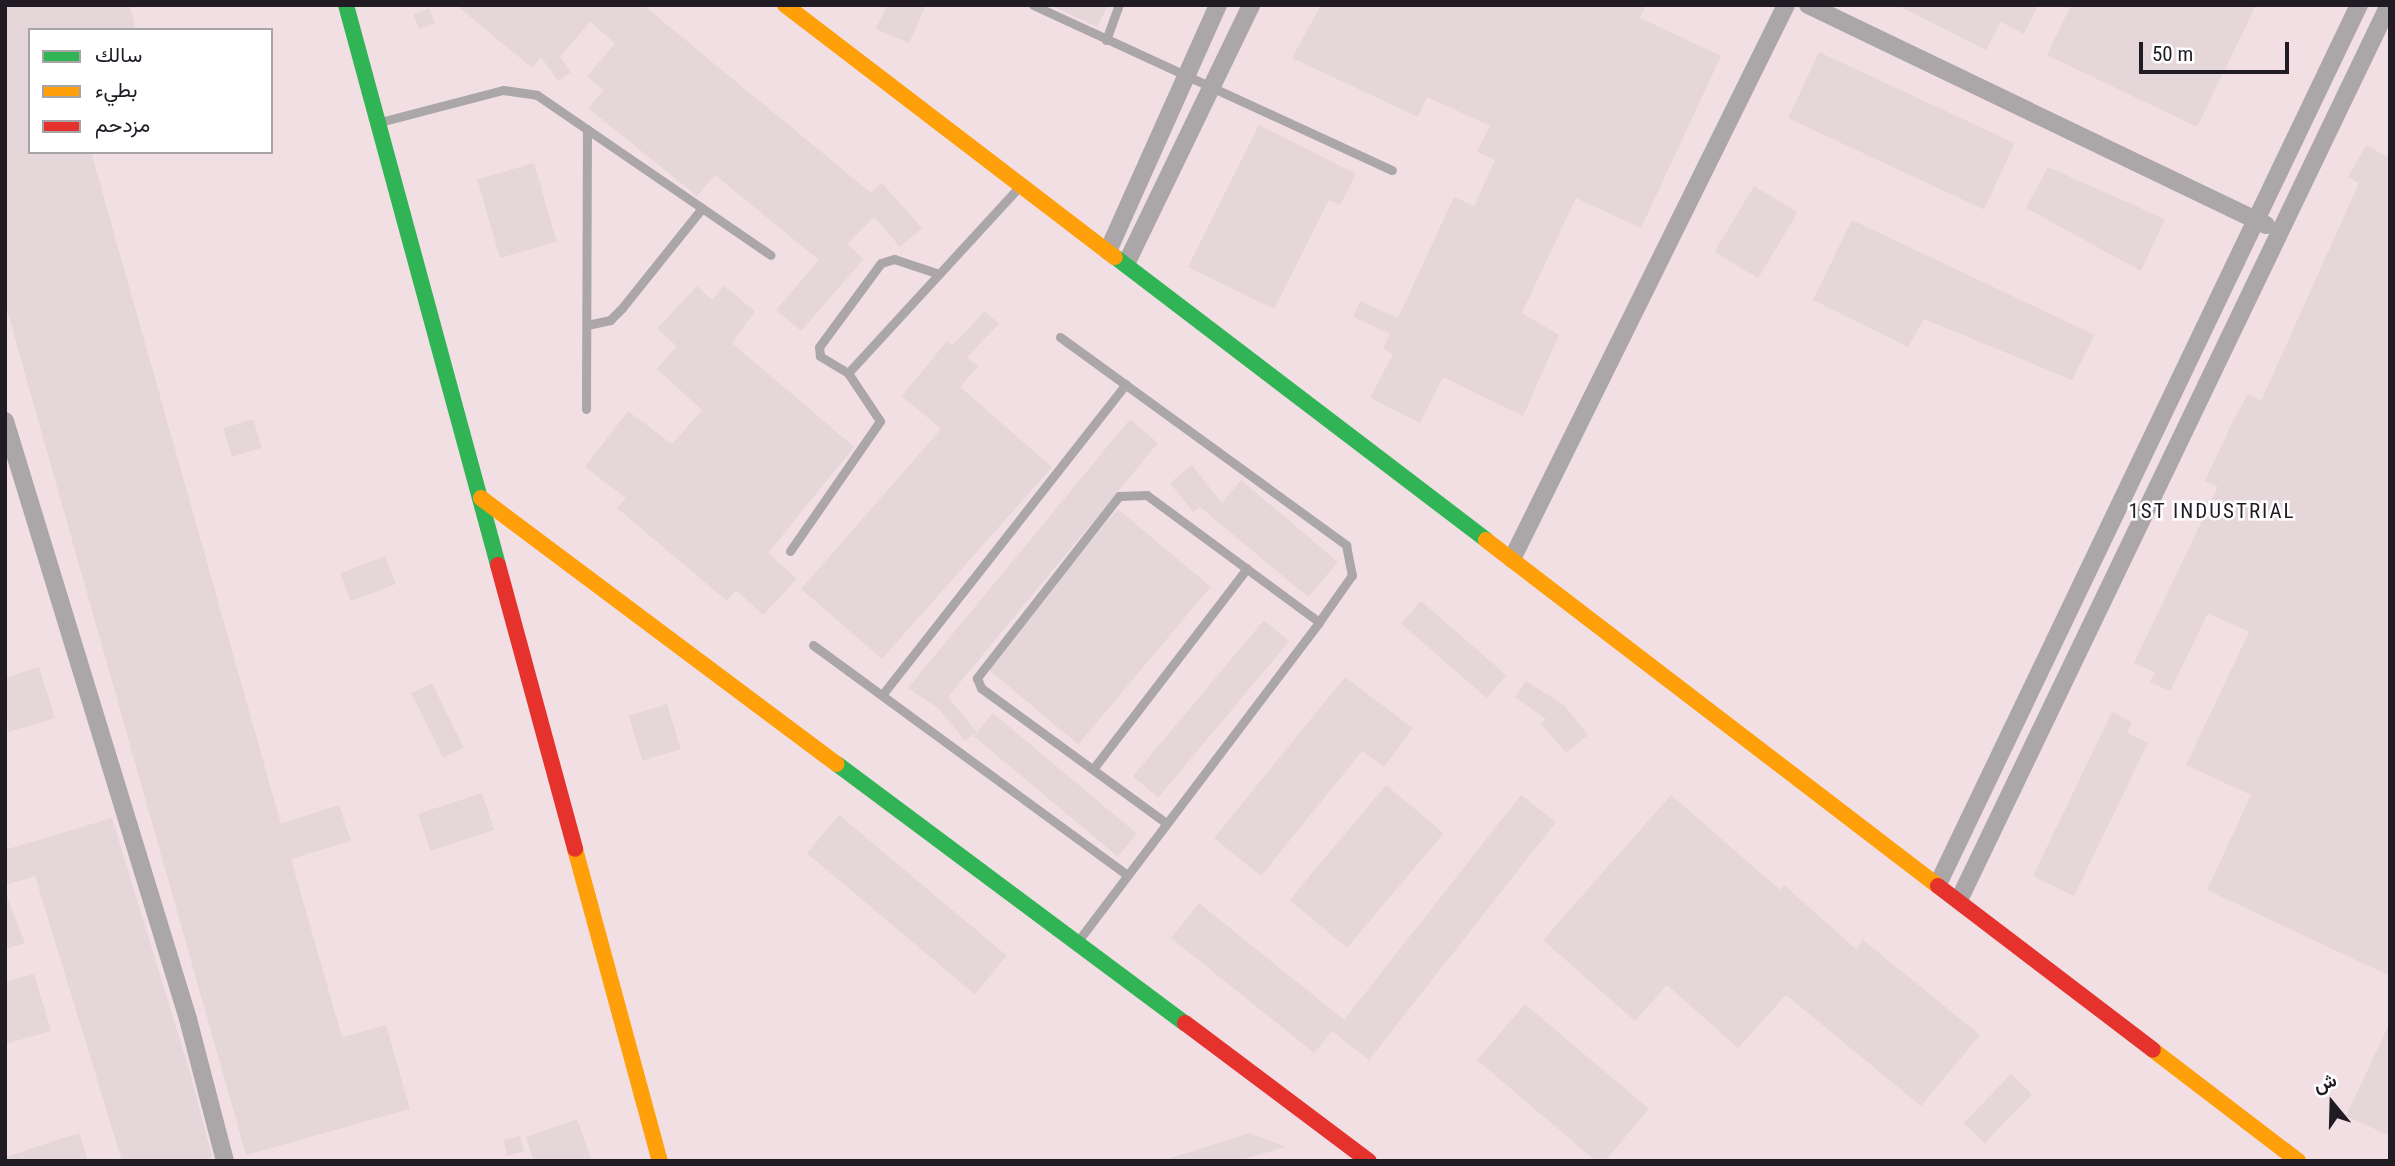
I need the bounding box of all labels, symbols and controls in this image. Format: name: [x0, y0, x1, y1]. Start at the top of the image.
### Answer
legend: [28, 28, 273, 154]
scale bar: [2143, 28, 2294, 72]
text: 50 m: [2152, 42, 2193, 66]
text: سالك: [95, 43, 142, 67]
text: بطيء: [95, 78, 138, 102]
text: مزدحم: [95, 113, 150, 137]
district label: 1ST INDUSTRIAL: [2130, 498, 2294, 524]
north arrow: [2297, 1068, 2367, 1138]
text: ش: [2310, 1068, 2340, 1097]

